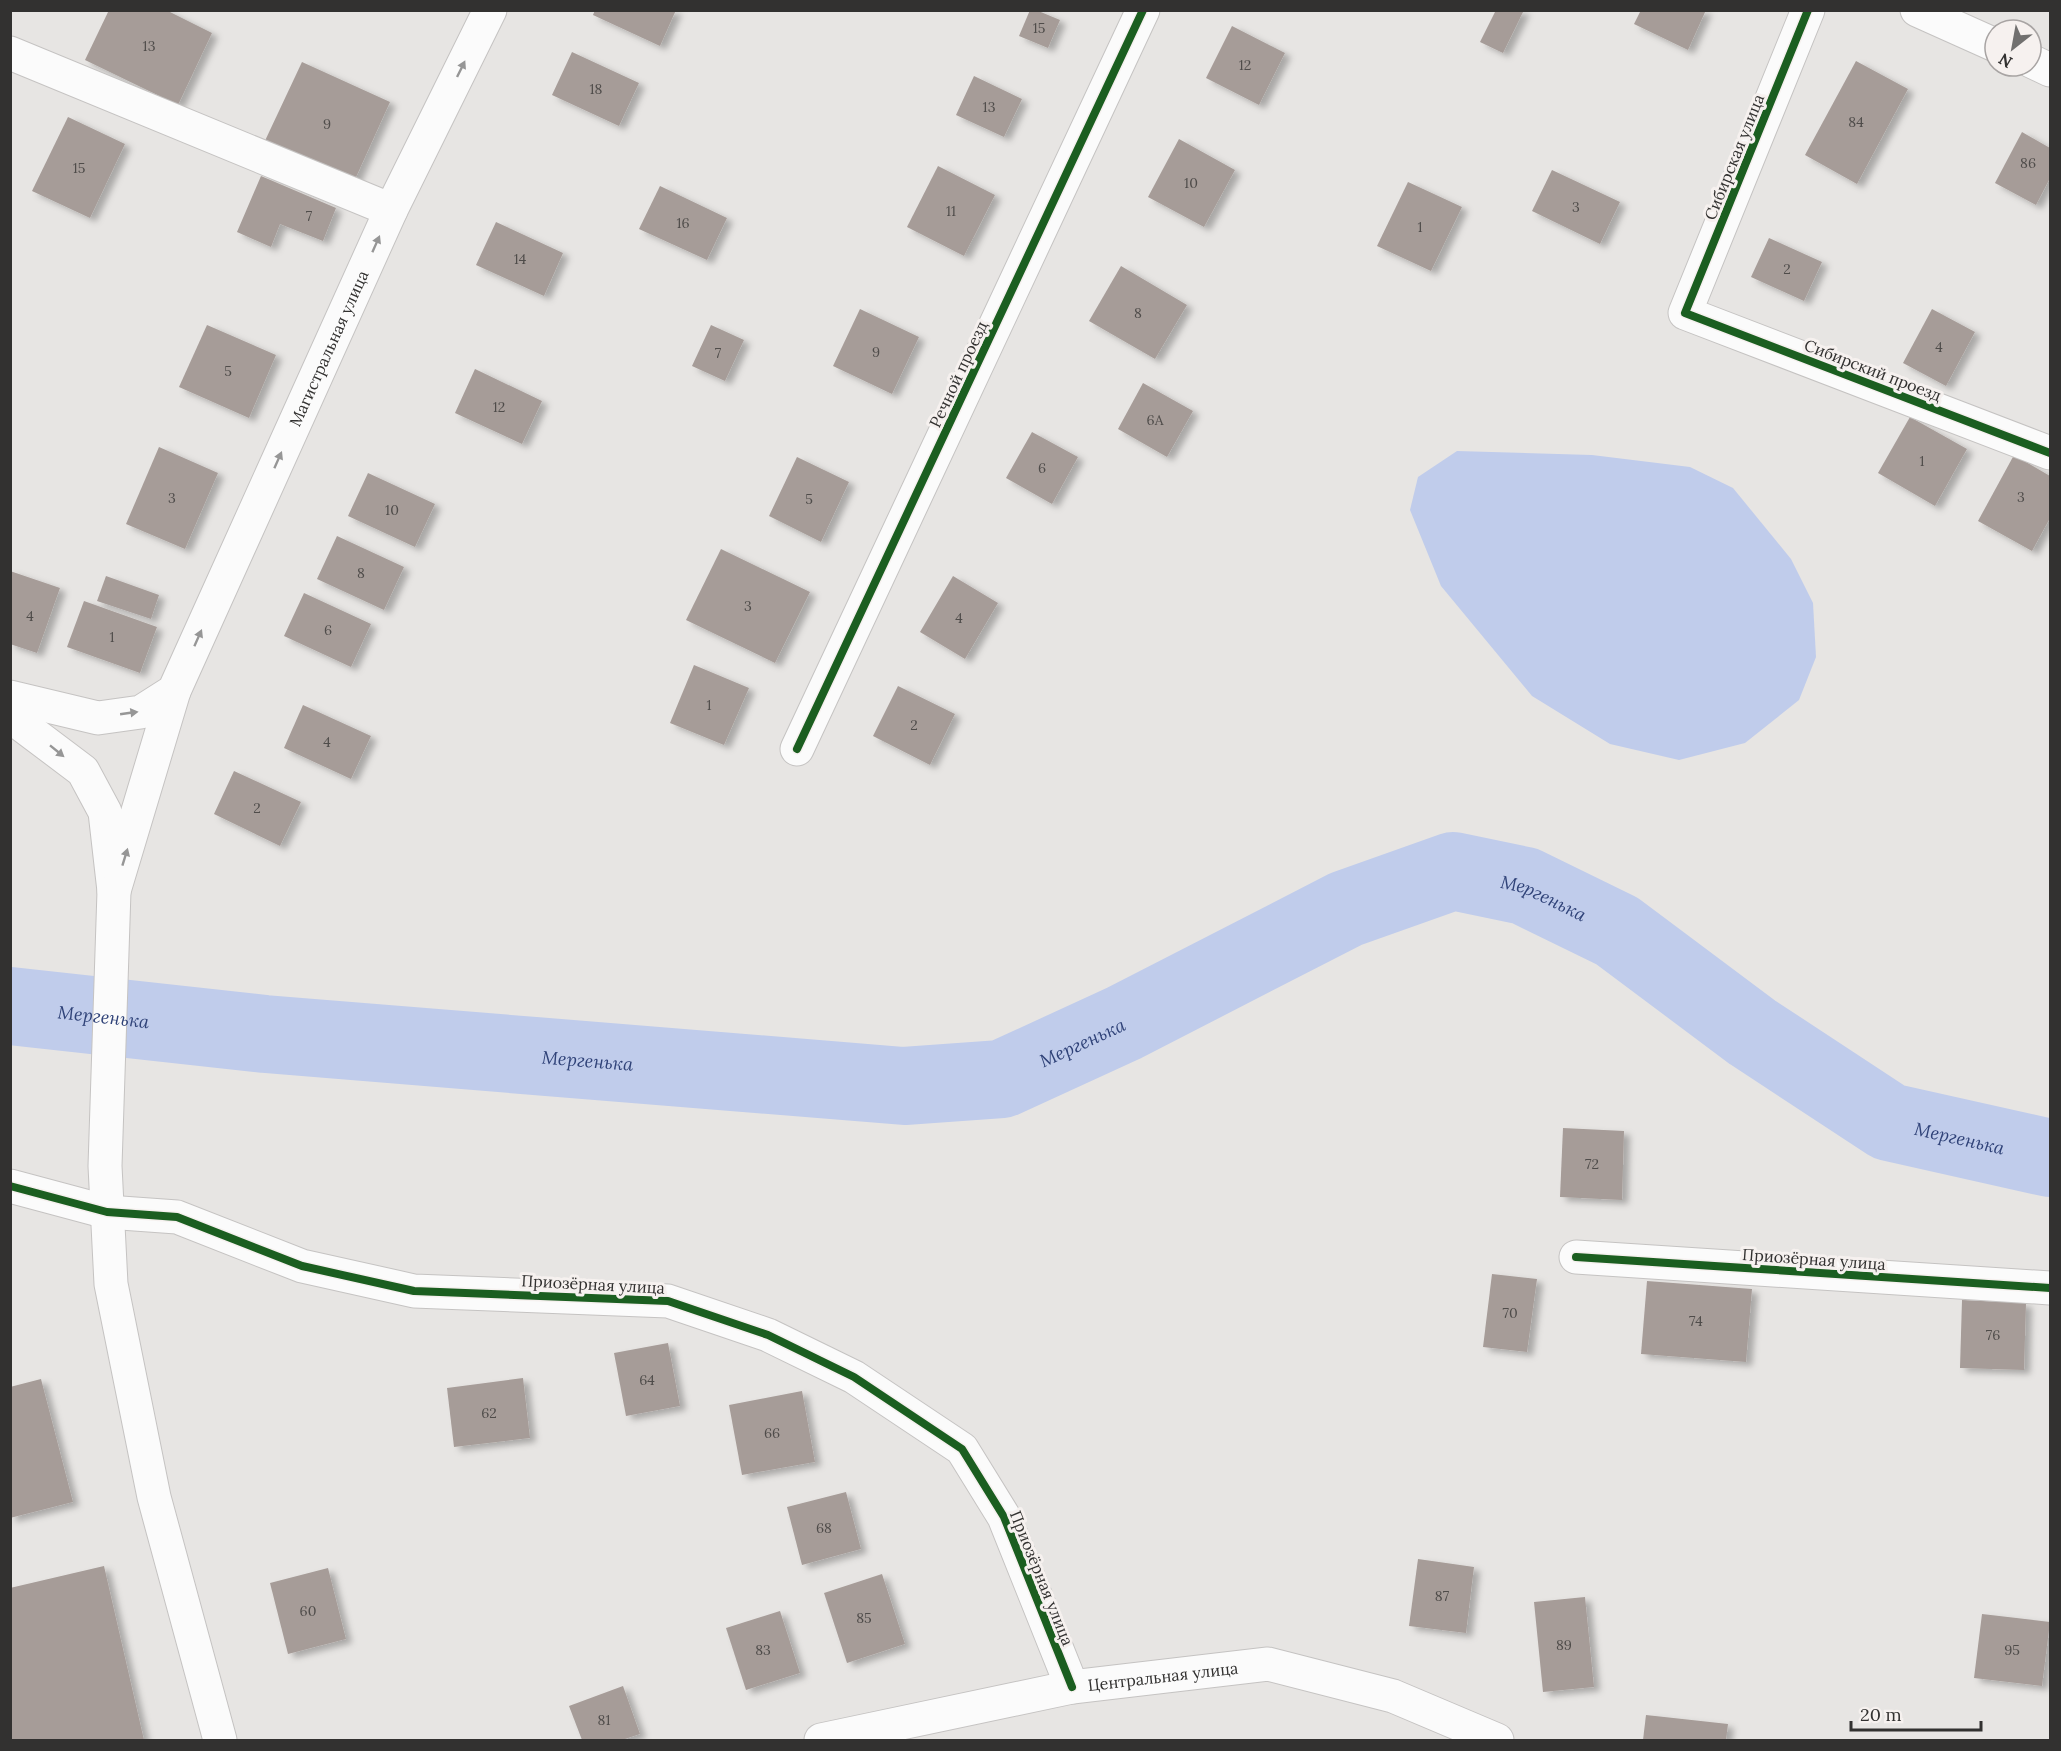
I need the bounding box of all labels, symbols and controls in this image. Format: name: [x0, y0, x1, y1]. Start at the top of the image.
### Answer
north arrow: [1983, 18, 2043, 78]
house number: 15: [1033, 19, 1045, 37]
house number: 13: [143, 37, 156, 55]
text: N: [1995, 49, 2016, 73]
house number: 12: [1239, 56, 1251, 74]
one-way arrow: [457, 60, 466, 77]
house number: 18: [590, 80, 603, 98]
street label: Сибирская улица: [1700, 91, 1768, 223]
house number: 13: [983, 98, 996, 116]
house number: 84: [1848, 113, 1864, 131]
house number: 9: [323, 115, 331, 133]
house number: 86: [2020, 154, 2036, 172]
house number: 15: [73, 159, 85, 177]
house number: 10: [1184, 174, 1198, 192]
house number: 3: [1572, 198, 1580, 216]
house number: 11: [946, 202, 956, 220]
house number: 7: [306, 207, 313, 225]
house number: 16: [676, 214, 690, 232]
house number: 1: [1417, 218, 1423, 236]
one-way arrow: [371, 235, 380, 252]
house number: 14: [514, 250, 527, 268]
house number: 2: [1783, 260, 1791, 278]
street label: Магистральная улица: [285, 267, 373, 429]
house number: 8: [1134, 304, 1142, 322]
street label: Речной проезд: [925, 317, 992, 430]
street label: Сибирский проезд: [1802, 335, 1945, 406]
house number: 4: [1935, 338, 1943, 356]
house number: 9: [872, 343, 880, 361]
house number: 7: [715, 344, 722, 362]
house number: 5: [224, 362, 232, 380]
house number: 12: [493, 398, 505, 416]
house number: 6А: [1147, 411, 1164, 429]
one-way arrow: [274, 451, 283, 468]
house number: 1: [1919, 452, 1925, 470]
house number: 6: [1038, 459, 1046, 477]
house number: 3: [2017, 488, 2025, 506]
house number: 3: [168, 489, 176, 507]
house number: 5: [805, 490, 813, 508]
house number: 10: [385, 501, 399, 519]
house number: 8: [357, 564, 365, 582]
house number: 3: [744, 597, 752, 615]
house number: 4: [26, 607, 34, 625]
house number: 4: [955, 609, 963, 627]
house number: 6: [324, 621, 332, 639]
house number: 1: [109, 628, 115, 646]
one-way arrow: [193, 628, 203, 646]
house number: 1: [706, 696, 712, 714]
one-way arrow: [120, 709, 139, 718]
house number: 2: [910, 716, 918, 734]
house number: 4: [323, 733, 331, 751]
one-way arrow: [50, 744, 65, 756]
house number: 2: [253, 799, 261, 817]
one-way arrow: [121, 848, 130, 866]
water label: Мергенька: [1499, 870, 1590, 926]
water label: Мергенька: [57, 1000, 150, 1033]
water label: Мергенька: [1036, 1013, 1129, 1072]
water label: Мергенька: [541, 1045, 634, 1075]
water label: Мергенька: [1912, 1117, 2007, 1159]
house number: 72: [1585, 1155, 1599, 1173]
street label: Приозёрная улица: [1742, 1244, 1886, 1274]
street label: Приозёрная улица: [521, 1270, 665, 1298]
house number: 70: [1502, 1304, 1518, 1322]
house number: 74: [1689, 1312, 1703, 1330]
house number: 76: [1986, 1326, 2000, 1344]
house number: 64: [639, 1371, 655, 1389]
house number: 62: [481, 1404, 497, 1422]
house number: 66: [764, 1424, 780, 1442]
street label: Приозёрная улица: [1006, 1508, 1078, 1648]
house number: 68: [816, 1519, 832, 1537]
house number: 87: [1435, 1587, 1450, 1605]
house number: 60: [300, 1602, 316, 1620]
house number: 85: [856, 1609, 872, 1627]
house number: 89: [1556, 1636, 1572, 1654]
house number: 83: [755, 1641, 771, 1659]
house number: 95: [2004, 1641, 2020, 1659]
street label: Центральная улица: [1087, 1658, 1239, 1695]
scale bar: [1851, 1694, 1982, 1732]
text: 20 m: [1860, 1703, 1902, 1726]
house number: 81: [598, 1711, 610, 1729]

